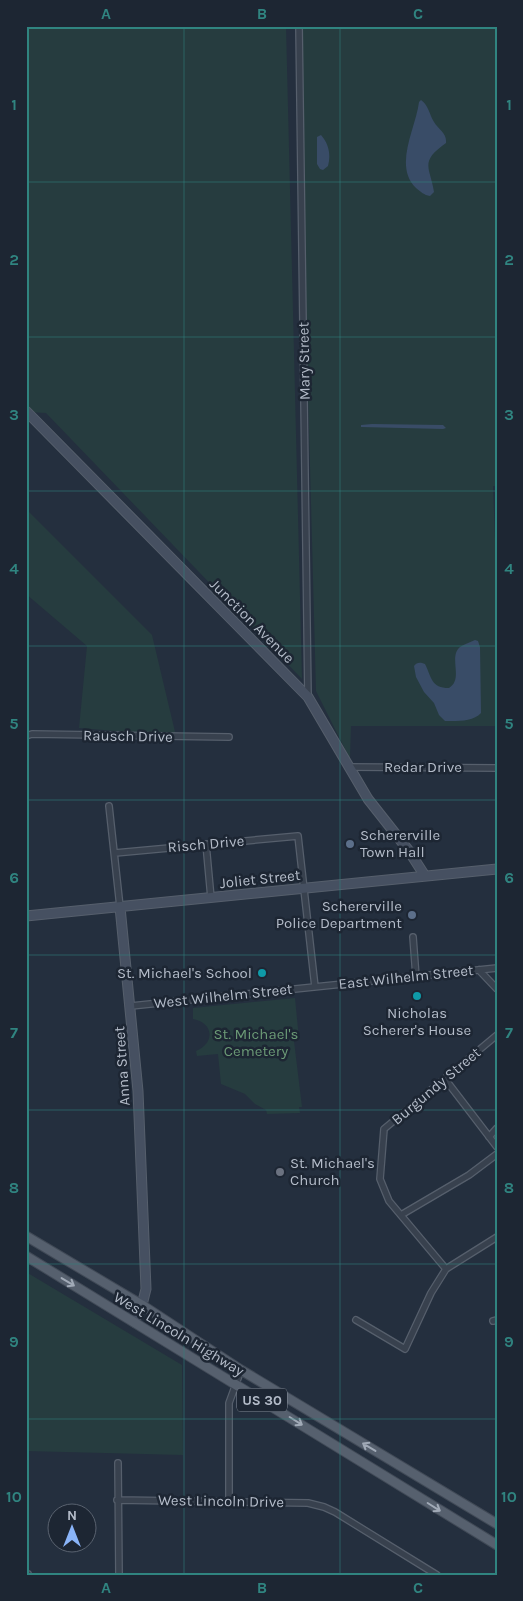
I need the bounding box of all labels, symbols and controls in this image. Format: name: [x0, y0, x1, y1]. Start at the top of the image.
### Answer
text: A: [101, 4, 111, 23]
text: B: [257, 4, 267, 23]
text: C: [413, 4, 423, 23]
text: 1: [11, 95, 17, 114]
text: 1: [506, 95, 512, 114]
text: 2: [9, 250, 19, 269]
text: 2: [504, 250, 514, 269]
street label: Mary Street: [294, 321, 314, 400]
text: 3: [9, 405, 19, 424]
text: 3: [504, 405, 514, 424]
text: 4: [9, 559, 19, 578]
text: 4: [504, 559, 514, 578]
street label: Junction Avenue: [206, 575, 298, 667]
text: 5: [9, 714, 19, 733]
text: 5: [504, 714, 514, 733]
street label: Rausch Drive: [83, 726, 173, 746]
street label: Redar Drive: [384, 758, 462, 776]
place label: Schererville Town Hall: [360, 826, 440, 861]
street label: Risch Drive: [167, 832, 245, 856]
marker: Schererville Town Hall: [344, 838, 356, 850]
street label: Joliet Street: [219, 866, 302, 892]
text: 6: [9, 868, 19, 887]
text: 6: [504, 868, 514, 887]
place label: Schererville Police Department: [276, 897, 402, 932]
marker: Schererville Police Department: [406, 909, 418, 921]
street label: East Wilhelm Street: [338, 961, 475, 993]
place label: St. Michael's School: [117, 964, 252, 982]
marker: St. Michael's School: [256, 967, 268, 979]
street label: West Wilhelm Street: [153, 980, 294, 1012]
marker: Nicholas Scherer's House: [411, 990, 423, 1002]
place label: Nicholas Scherer's House: [363, 1004, 471, 1039]
text: 7: [10, 1023, 18, 1042]
text: 7: [505, 1023, 513, 1042]
street label: Anna Street: [110, 1025, 134, 1106]
park label: St. Michael's Cemetery: [214, 1025, 299, 1060]
street label: Burgundy Street: [388, 1043, 484, 1129]
place label: St. Michael's Church: [290, 1154, 375, 1189]
marker: St. Michael's Church: [274, 1166, 286, 1178]
text: 8: [9, 1178, 19, 1197]
text: 8: [504, 1178, 514, 1197]
one-way arrow: [60, 1277, 74, 1287]
street label: West Lincoln Highway: [110, 1288, 248, 1380]
text: 9: [9, 1332, 19, 1351]
text: 9: [504, 1332, 514, 1351]
road number: US 30: [237, 1388, 287, 1412]
one-way arrow: [289, 1416, 303, 1427]
one-way arrow: [362, 1442, 376, 1452]
text: 10: [6, 1487, 22, 1506]
text: 10: [501, 1487, 517, 1506]
street label: West Lincoln Drive: [158, 1491, 284, 1511]
one-way arrow: [427, 1502, 441, 1513]
north arrow: [48, 1504, 98, 1554]
text: N: [67, 1507, 77, 1524]
text: A: [101, 1578, 111, 1597]
text: B: [257, 1578, 267, 1597]
text: C: [413, 1578, 423, 1597]

